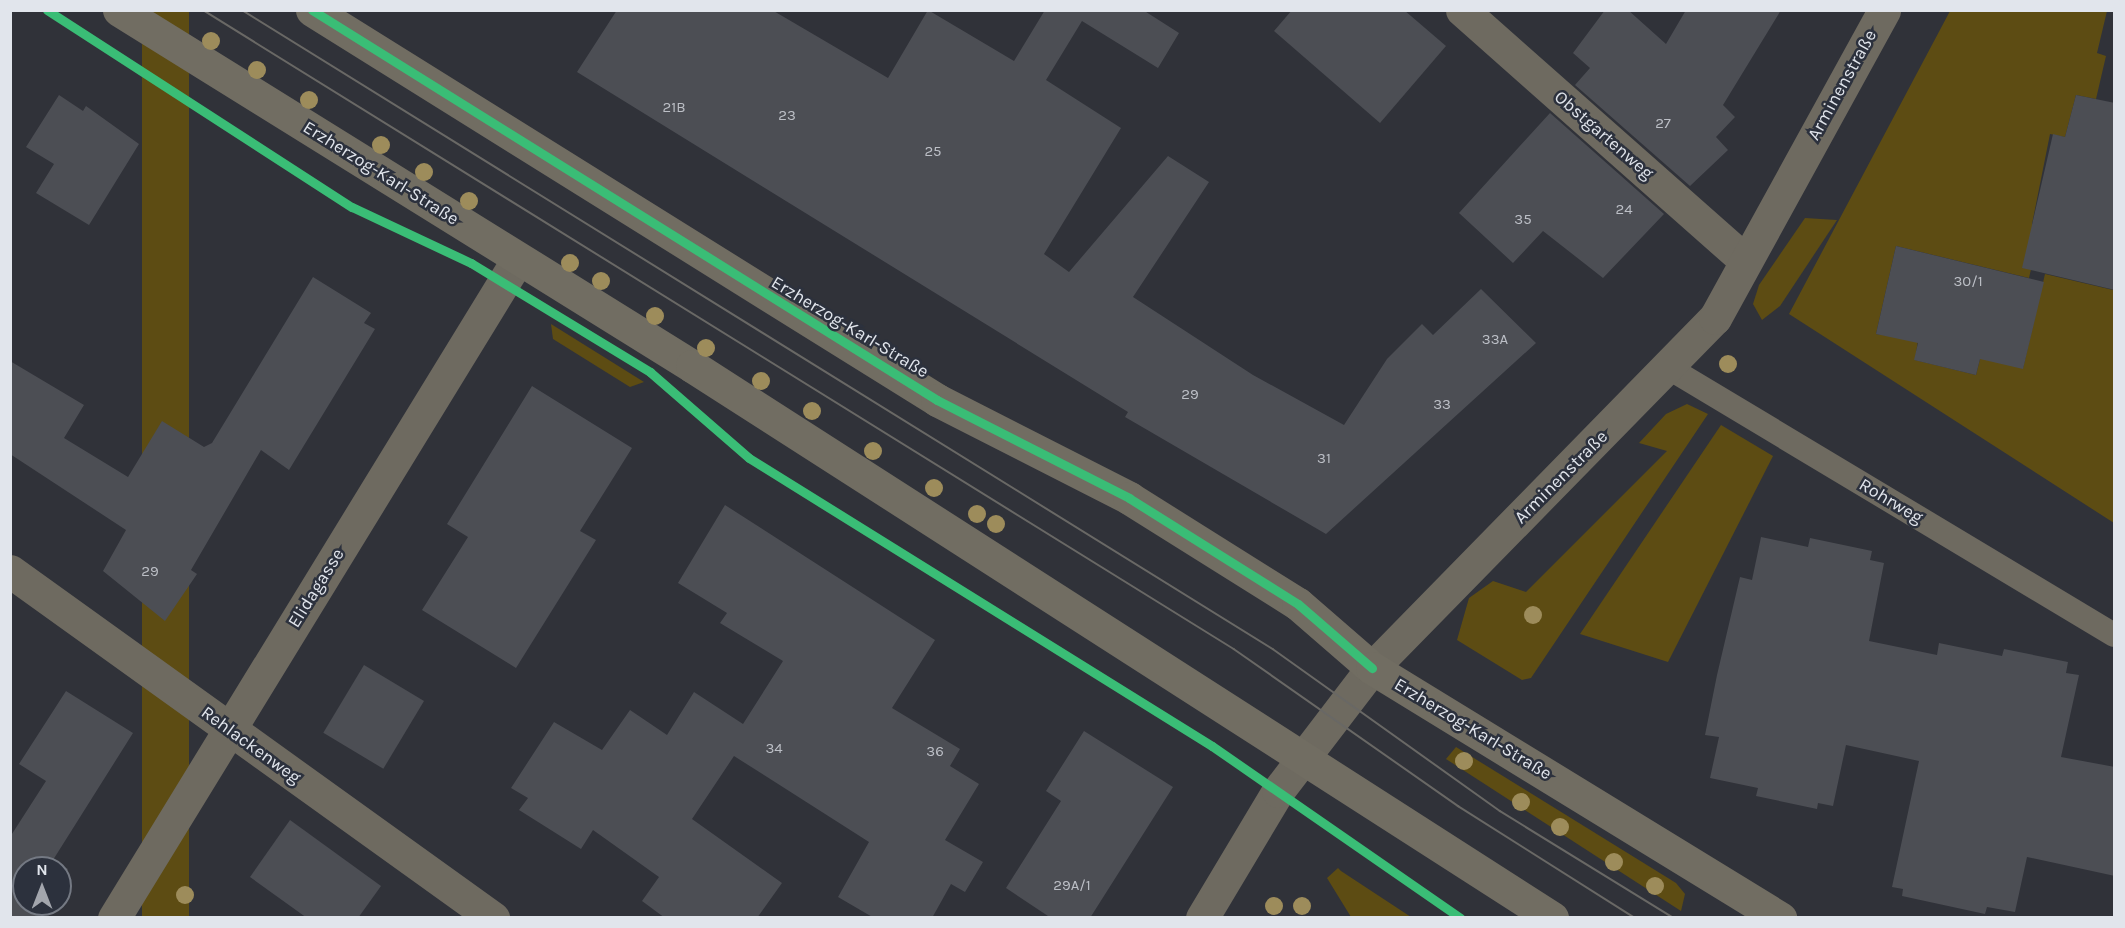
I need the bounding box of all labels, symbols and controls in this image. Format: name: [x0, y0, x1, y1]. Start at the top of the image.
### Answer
street label: Arminenstraße: [1803, 26, 1881, 144]
street label: Obstgartenweg: [1550, 86, 1658, 184]
house number: 21B: [663, 99, 685, 117]
house number: 23: [778, 107, 796, 125]
house number: 27: [1655, 115, 1671, 133]
street label: Erzherzog-Karl-Straße: [299, 116, 463, 230]
house number: 25: [924, 143, 942, 161]
house number: 24: [1615, 201, 1633, 219]
house number: 35: [1514, 211, 1532, 229]
street label: Erzherzog-Karl-Straße: [767, 271, 933, 383]
house number: 30/1: [1953, 273, 1983, 291]
house number: 33A: [1482, 331, 1508, 349]
house number: 29: [1181, 386, 1199, 404]
house number: 33: [1433, 396, 1451, 414]
street label: Arminenstraße: [1510, 426, 1612, 528]
house number: 31: [1317, 450, 1331, 468]
street label: Rohrweg: [1855, 474, 1927, 528]
street label: Elidagasse: [283, 544, 349, 632]
house number: 29: [141, 563, 159, 581]
street label: Erzherzog-Karl-Straße: [1390, 673, 1556, 785]
street label: Rehlackenweg: [197, 702, 305, 788]
house number: 34: [765, 740, 783, 758]
house number: 36: [926, 743, 944, 761]
north arrow: [12, 856, 72, 916]
text: N: [36, 860, 48, 879]
house number: 29A/1: [1053, 877, 1091, 895]

